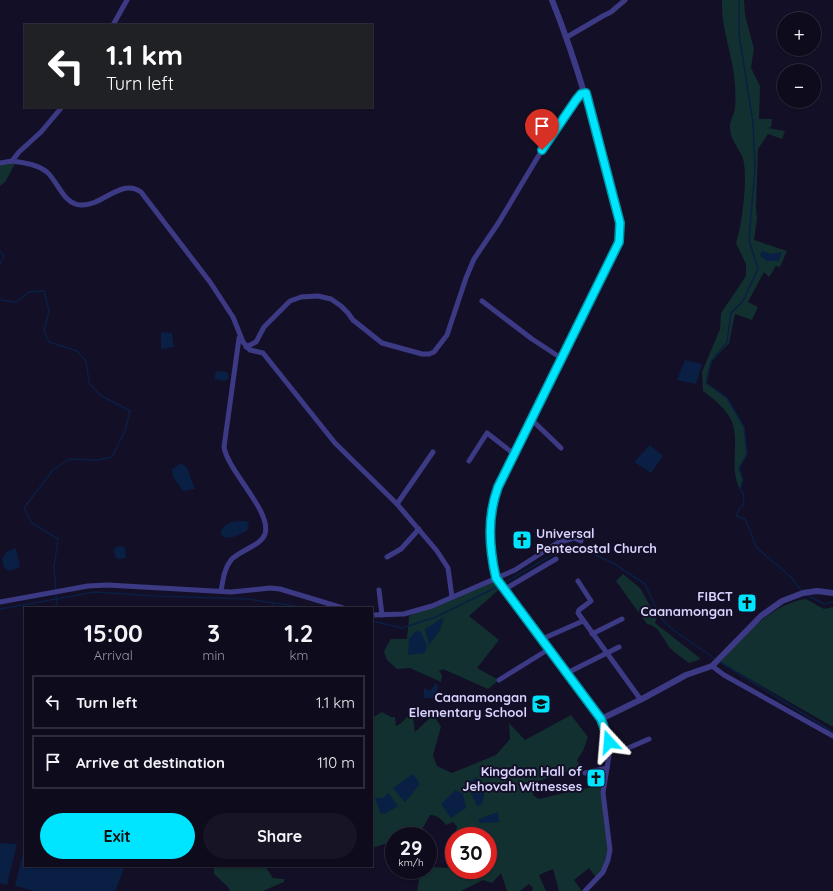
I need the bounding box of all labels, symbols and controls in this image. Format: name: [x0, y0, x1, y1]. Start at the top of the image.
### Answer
map controls: [777, 12, 821, 108]
button: +: [777, 12, 821, 56]
text: 1.1 km: [106, 37, 183, 72]
icon: left: [40, 40, 92, 92]
button: −: [777, 64, 821, 108]
text: Turn left: [106, 72, 174, 95]
pin: [525, 109, 559, 150]
icon: arrive: [531, 115, 553, 137]
place label: Universal Pentecostal Church: [536, 525, 657, 556]
church icon: Universal Pentecostal Church: [511, 529, 533, 551]
place label: FIBCT Caanamongan: [640, 588, 733, 619]
church icon: FIBCT Caanamongan: [736, 592, 758, 614]
text: 15:00: [84, 618, 143, 648]
text: 3: [207, 618, 220, 648]
text: 1.2: [284, 618, 313, 648]
text: Arrival: [94, 647, 133, 663]
text: min: [203, 647, 225, 663]
text: km: [289, 647, 308, 663]
place label: Caanamongan Elementary School: [409, 689, 527, 720]
icon: left: [42, 691, 64, 713]
text: Turn left: [76, 693, 138, 712]
text: 1.1 km: [316, 693, 355, 712]
school or university icon: Caanamongan Elementary School: [530, 693, 552, 715]
position arrow: [588, 721, 630, 763]
icon: arrive: [42, 751, 64, 773]
text: Arrive at destination: [76, 753, 225, 772]
text: 110 m: [317, 753, 355, 772]
place label: Kingdom Hall of Jehovah Witnesses: [462, 763, 582, 794]
church icon: Kingdom Hall of Jehovah Witnesses: [585, 767, 607, 789]
button: Exit: [40, 813, 195, 859]
button: Share: [203, 813, 357, 859]
speed limit sign: 30: [445, 827, 497, 879]
text: 29: [400, 835, 422, 860]
text: km/h: [398, 856, 424, 869]

